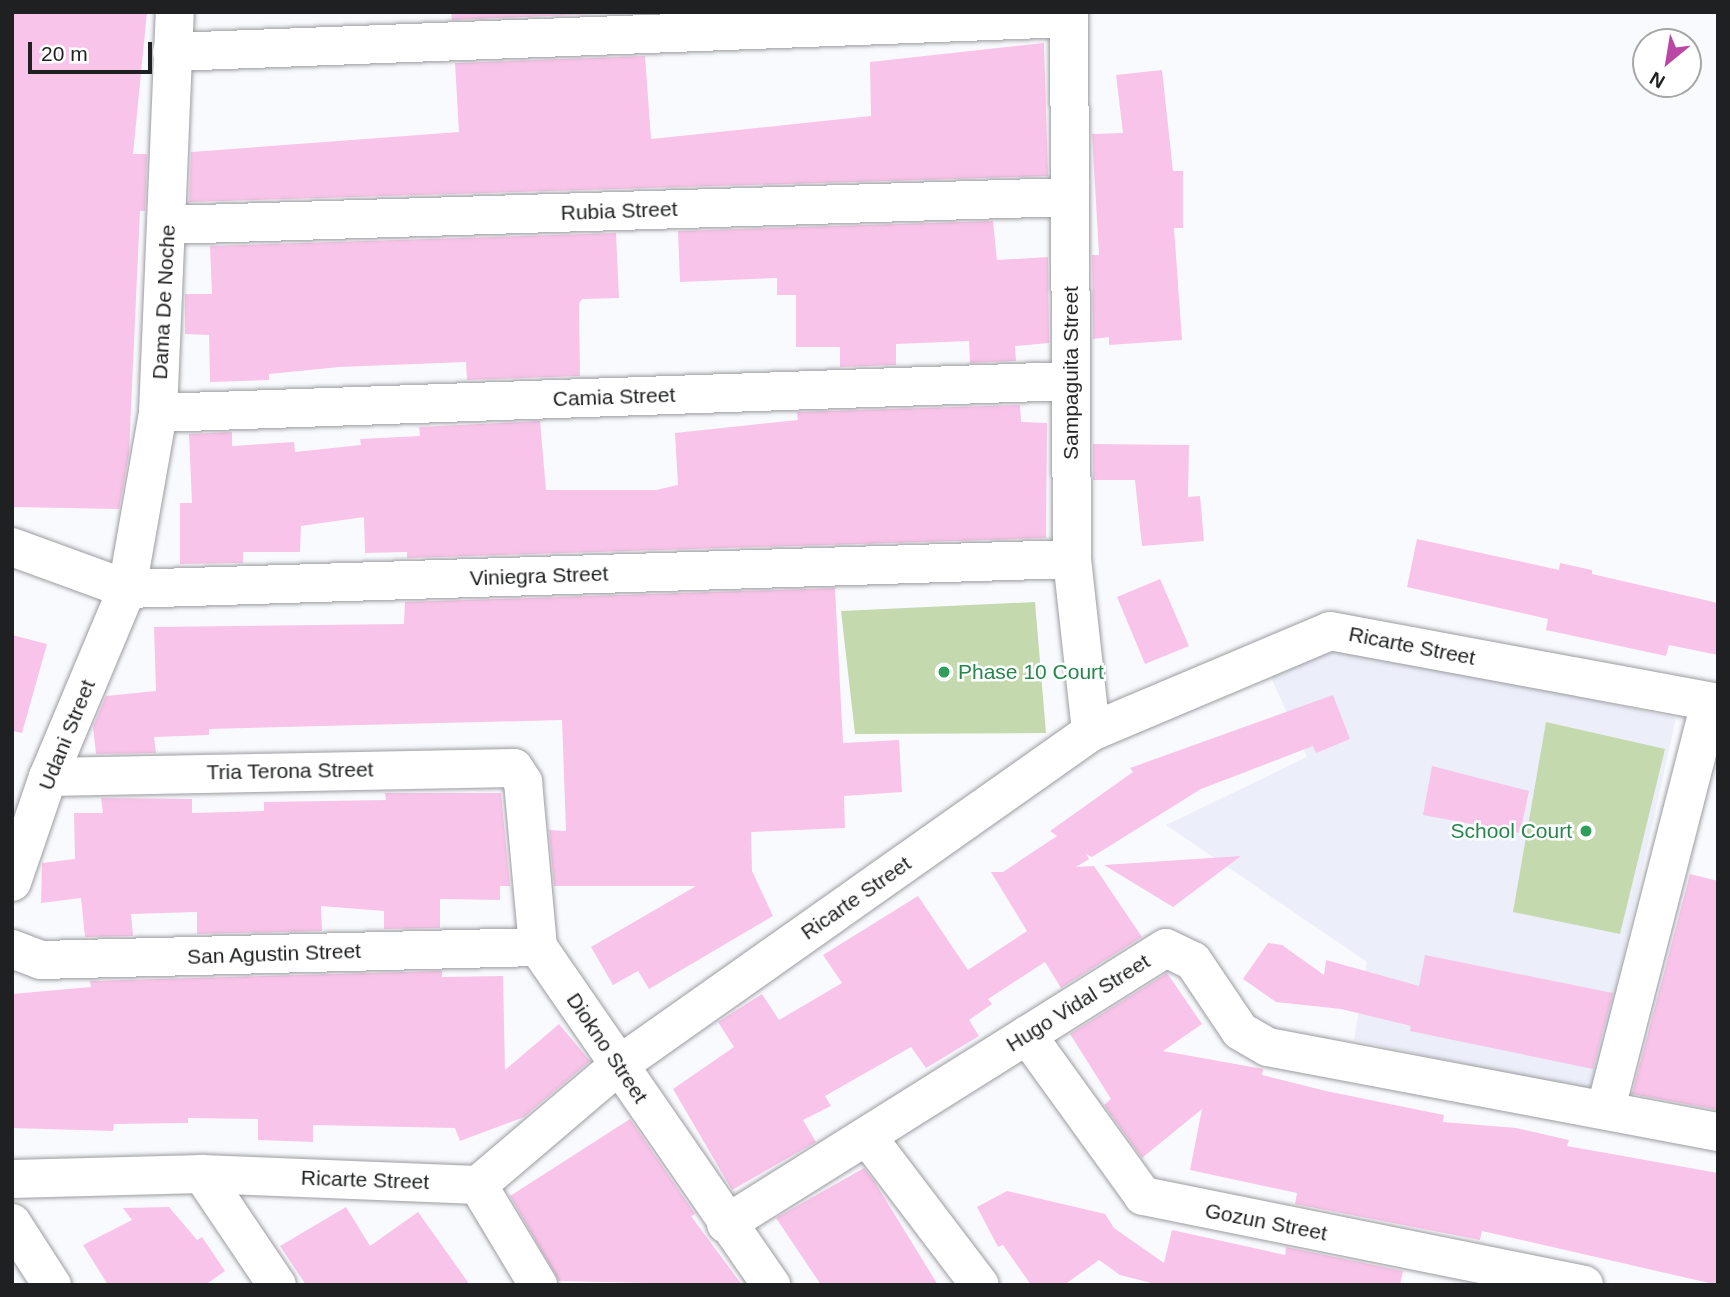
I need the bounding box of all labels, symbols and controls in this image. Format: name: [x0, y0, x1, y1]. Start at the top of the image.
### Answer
scale bar: [32, 28, 156, 72]
north arrow: [1632, 28, 1702, 98]
text: 20 m: [41, 42, 88, 65]
text: N: [1646, 67, 1668, 92]
street label: Rubia Street: [560, 196, 678, 226]
street label: Dama De Noche: [147, 224, 181, 380]
street label: Sampaguita Street: [1058, 286, 1084, 460]
street label: Camia Street: [552, 382, 676, 412]
street label: Viniegra Street: [469, 561, 609, 591]
street label: Ricarte Street: [1347, 621, 1477, 671]
place label: Phase 10 Court: [958, 659, 1104, 685]
marker: Phase 10 Court: [936, 664, 952, 680]
street label: Udani Street: [33, 676, 101, 794]
street label: Tria Terona Street: [206, 757, 374, 785]
place label: School Court: [1451, 818, 1572, 844]
marker: School Court: [1578, 823, 1594, 839]
street label: Ricarte Street: [796, 851, 916, 945]
street label: San Agustin Street: [186, 938, 362, 970]
street label: Hugo Vidal Street: [1002, 949, 1154, 1057]
street label: Diokno Street: [561, 988, 653, 1108]
street label: Ricarte Street: [300, 1165, 430, 1195]
street label: Gozun Street: [1203, 1198, 1329, 1246]

